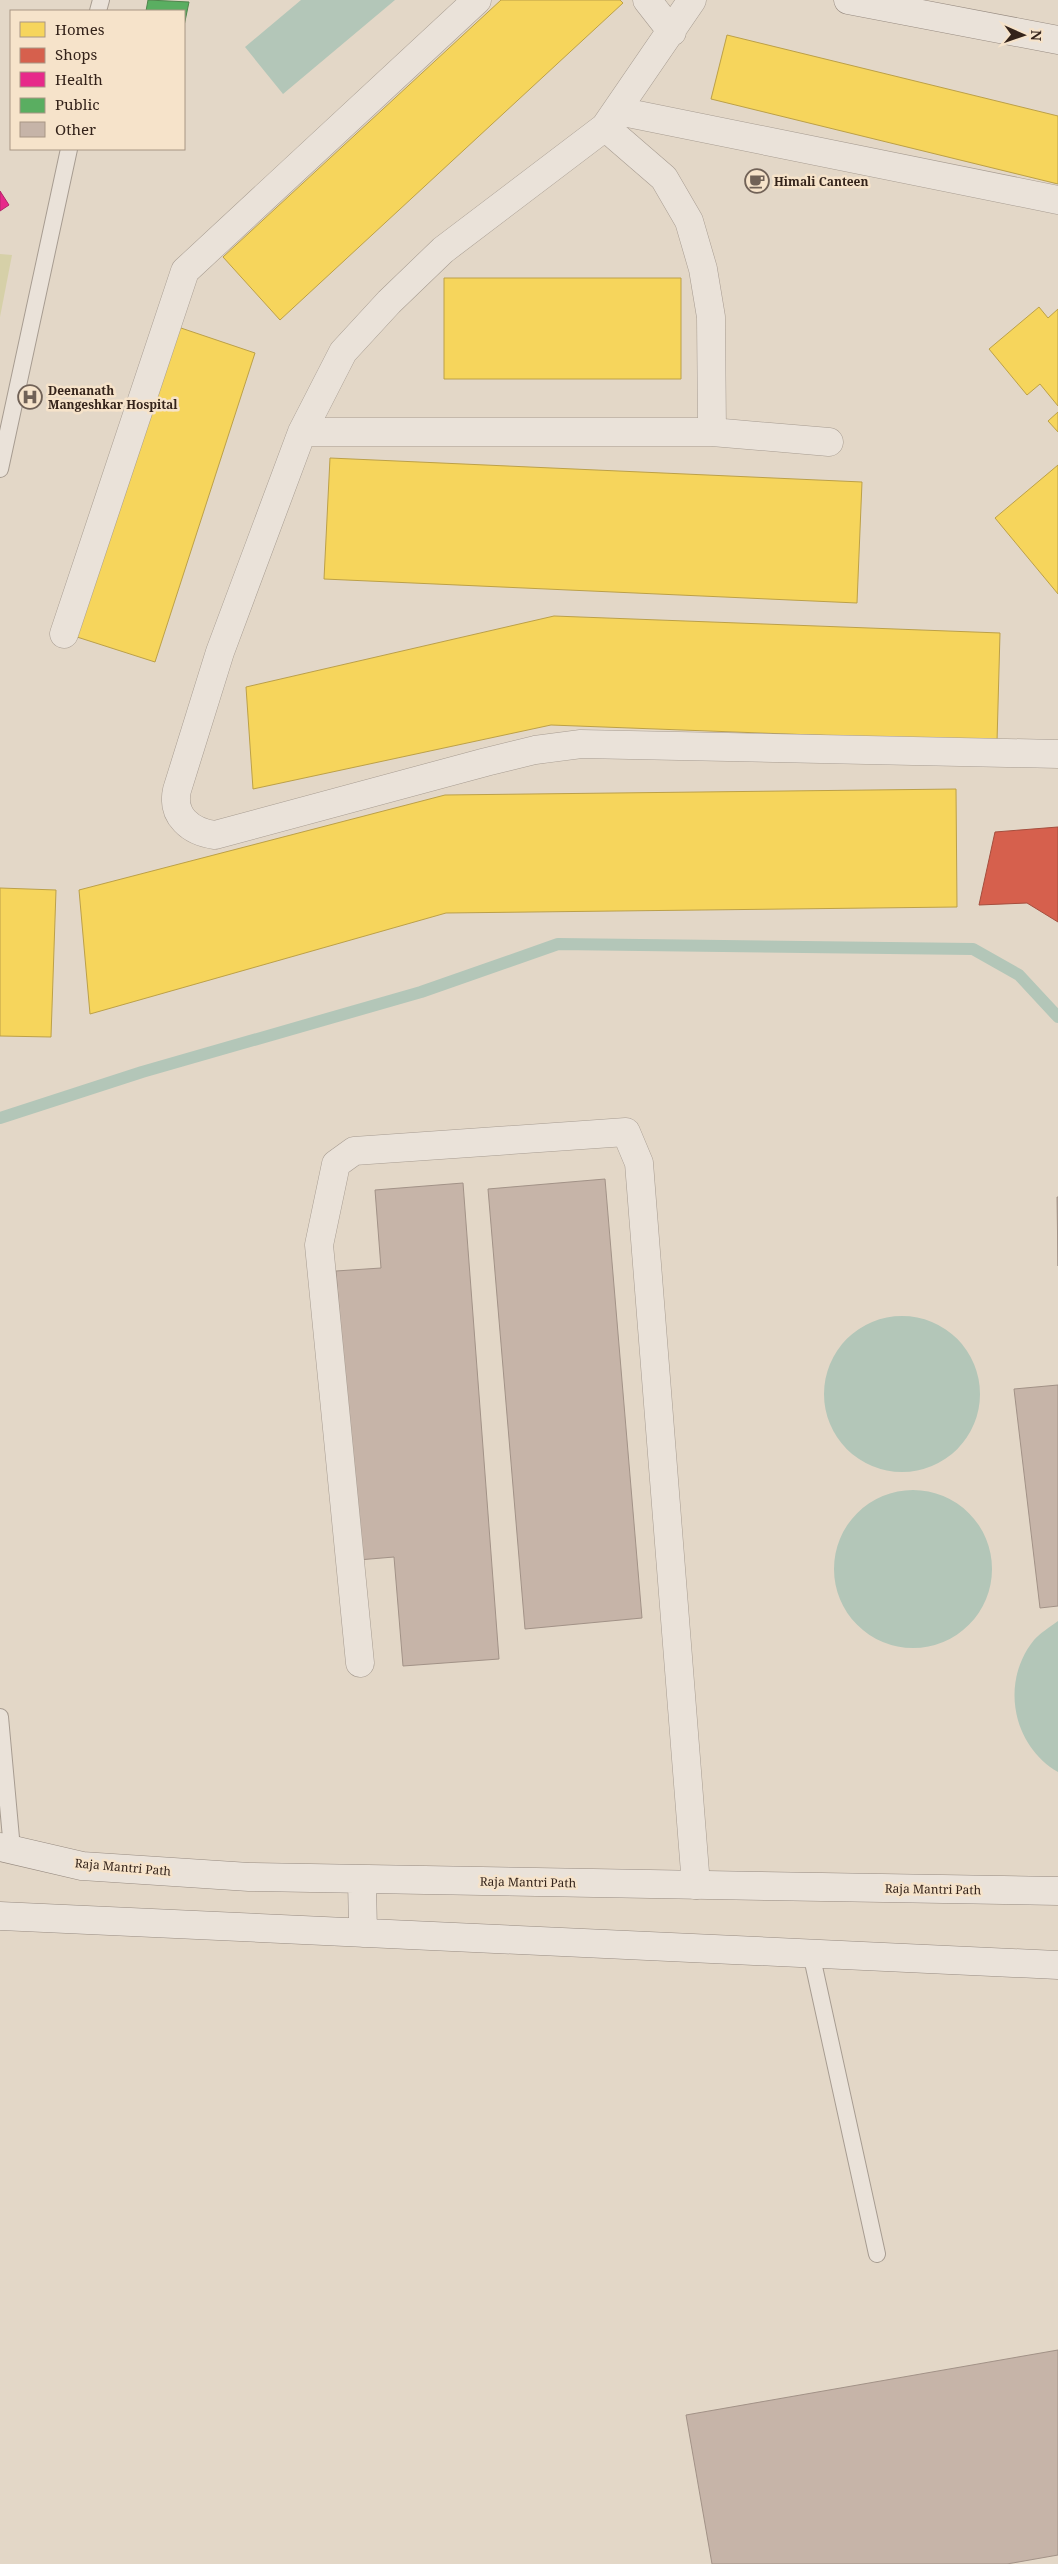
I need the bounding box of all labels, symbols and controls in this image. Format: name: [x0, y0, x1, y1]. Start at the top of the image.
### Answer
legend: [10, 10, 185, 150]
north arrow: [998, 10, 1048, 60]
text: Homes: [55, 19, 105, 39]
text: N: [1027, 30, 1046, 41]
text: Shops: [55, 44, 98, 64]
text: Health: [55, 69, 103, 89]
text: Public: [55, 94, 100, 114]
text: Other: [55, 119, 96, 139]
cafe icon: Himali Canteen: [744, 168, 770, 194]
place label: Himali Canteen: [774, 173, 868, 190]
place label: Deenanath Mangeshkar Hospital: [48, 382, 178, 413]
hospital icon: Deenanath Mangeshkar Hospital: [17, 384, 43, 410]
street label: Raja Mantri Path: [74, 1854, 172, 1880]
street label: Raja Mantri Path: [480, 1873, 577, 1891]
street label: Raja Mantri Path: [885, 1880, 982, 1898]

